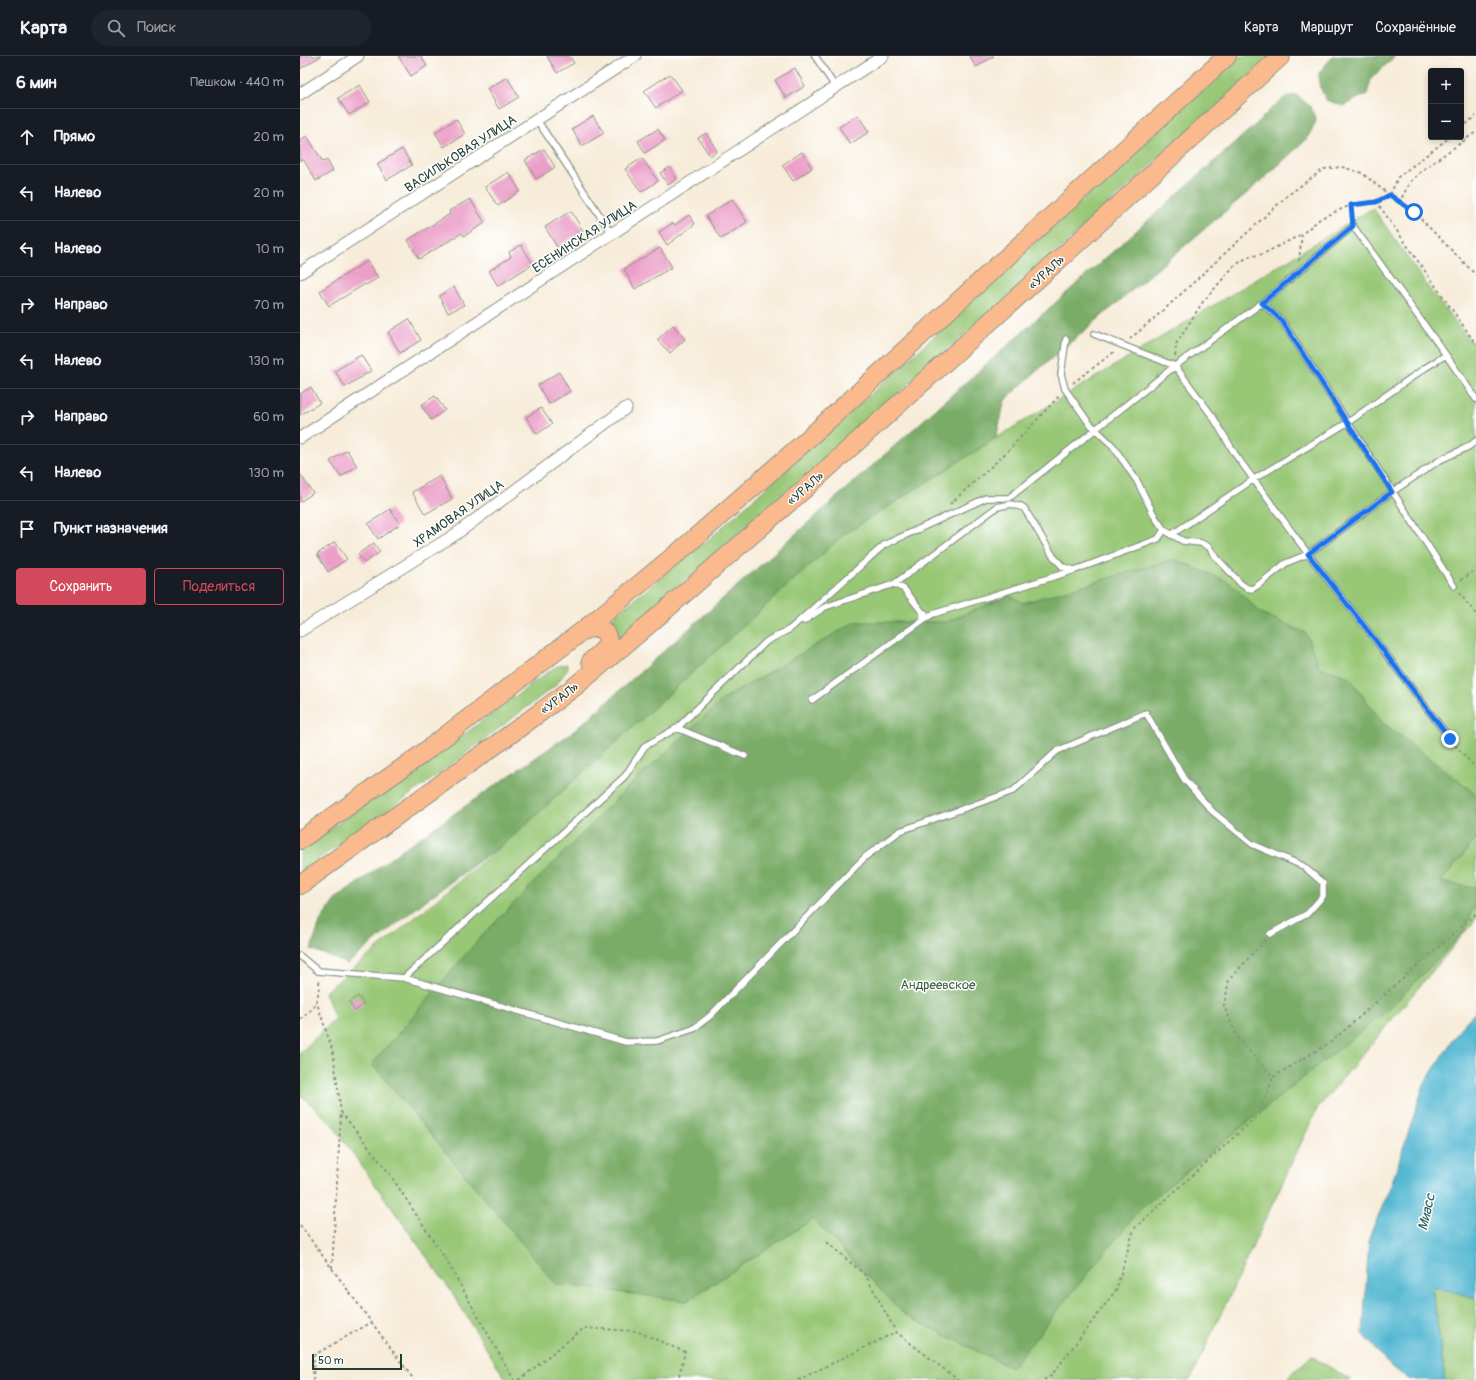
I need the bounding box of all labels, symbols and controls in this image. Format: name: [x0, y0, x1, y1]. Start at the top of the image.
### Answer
search box: [91, 10, 371, 46]
text: Карта: [20, 16, 67, 40]
icon: search: [105, 17, 127, 39]
text: Поиск: [137, 18, 176, 37]
text: Карта: [1244, 19, 1279, 36]
text: Маршрут: [1301, 19, 1353, 36]
text: Сохранённые: [1375, 19, 1456, 36]
map controls: [1428, 68, 1464, 140]
button: +: [1428, 68, 1464, 104]
text: 6 мин: [16, 72, 57, 93]
text: Пешком · 440 m: [190, 74, 284, 90]
button: −: [1428, 104, 1464, 140]
street label: ВАСИЛЬКОВАЯ УЛИЦА: [402, 111, 520, 196]
icon: ahead: [16, 126, 38, 148]
text: Прямо: [54, 127, 95, 146]
text: 20 m: [253, 129, 284, 145]
icon: left: [16, 182, 38, 204]
text: Налево: [54, 183, 101, 202]
text: 20 m: [253, 185, 284, 201]
street label: ЕСЕНИНСКАЯ УЛИЦА: [529, 197, 640, 277]
route start: [1405, 203, 1423, 221]
icon: left: [16, 238, 38, 260]
text: Налево: [54, 239, 101, 258]
text: 10 m: [256, 241, 284, 257]
street label: «УРАЛ»: [1025, 252, 1069, 293]
icon: right: [16, 294, 38, 316]
text: Направо: [54, 295, 108, 314]
text: 70 m: [254, 297, 284, 313]
icon: left: [16, 350, 38, 372]
text: Налево: [54, 351, 101, 370]
text: 130 m: [248, 353, 284, 369]
icon: right: [16, 406, 38, 428]
text: Направо: [54, 407, 108, 426]
text: 60 m: [253, 409, 284, 425]
icon: left: [16, 462, 38, 484]
text: Налево: [54, 463, 101, 482]
text: 130 m: [248, 465, 284, 481]
street label: «УРАЛ»: [784, 468, 828, 509]
street label: ХРАМОВАЯ УЛИЦА: [410, 476, 507, 551]
icon: arrive: [16, 518, 38, 540]
text: Пункт назначения: [54, 519, 168, 538]
button: Сохранить: [16, 568, 146, 605]
button: Поделиться: [154, 568, 284, 605]
street label: «УРАЛ»: [537, 679, 582, 718]
route end: [1441, 730, 1459, 748]
park label: Андреевское: [901, 977, 976, 993]
water label: Миасс: [1414, 1191, 1439, 1232]
scale bar: [312, 1352, 402, 1371]
text: 50 m: [318, 1354, 344, 1367]

